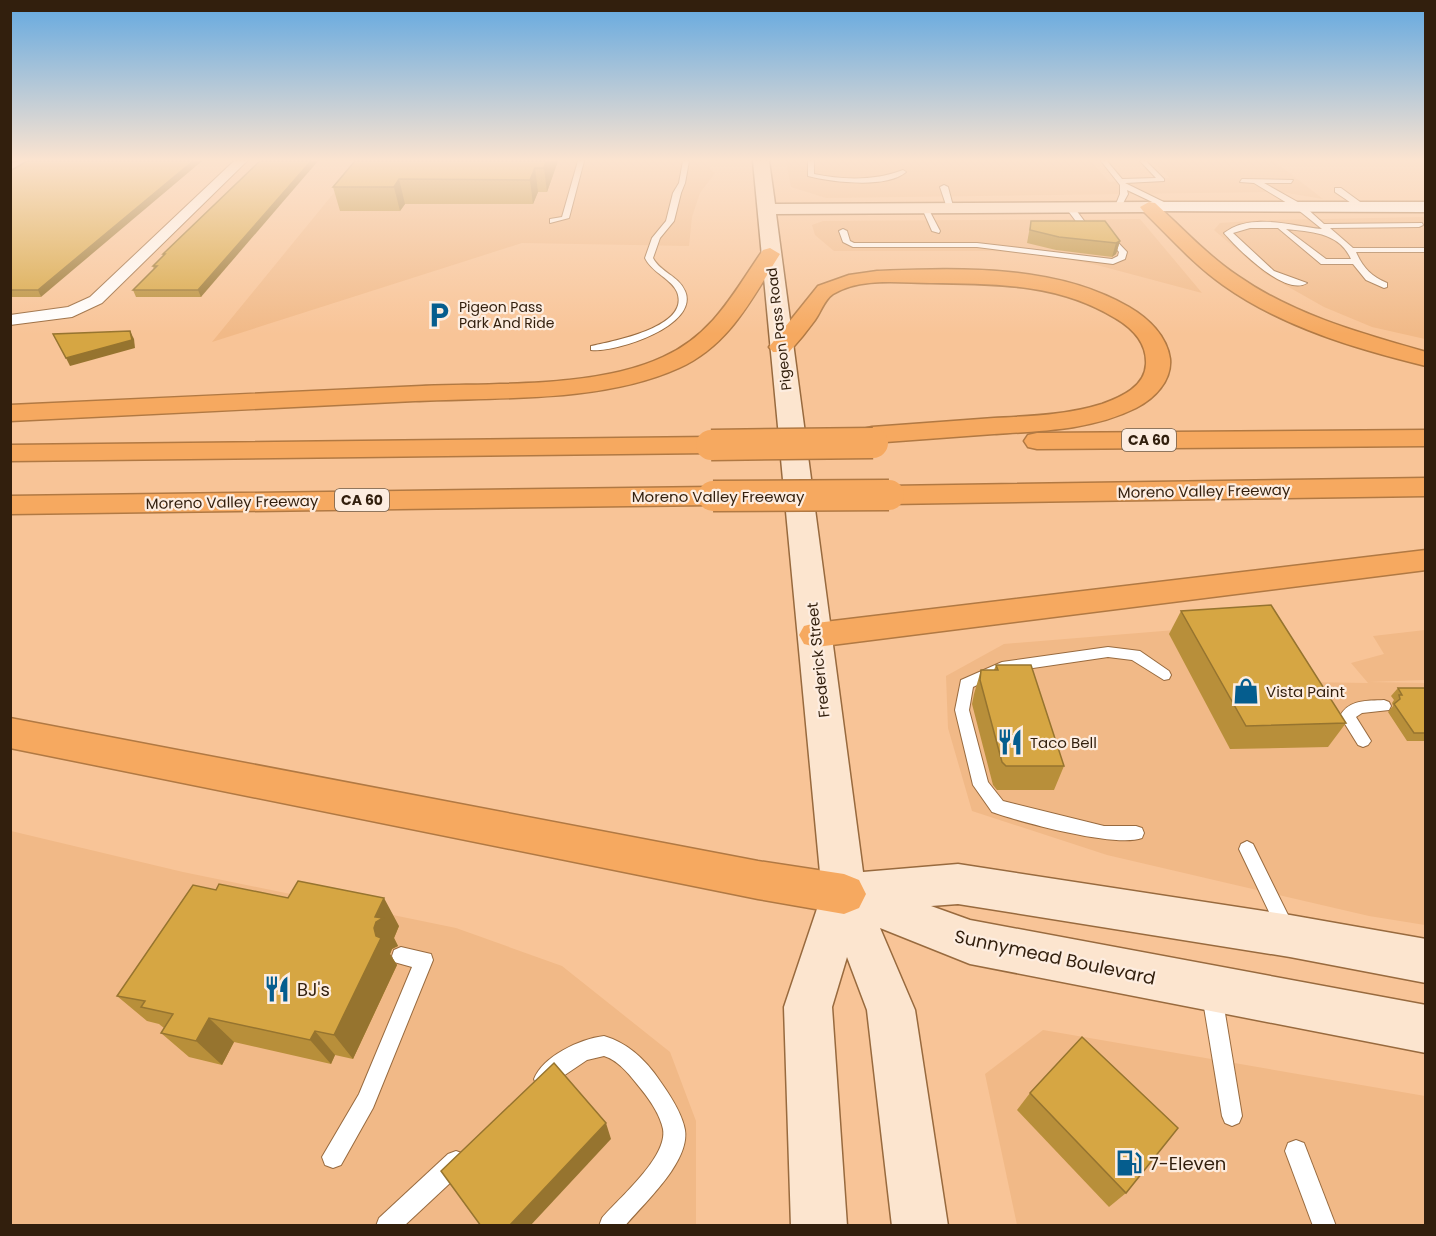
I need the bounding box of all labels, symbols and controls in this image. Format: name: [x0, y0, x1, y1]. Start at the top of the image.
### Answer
street label: Pigeon Pass Road: [762, 266, 796, 392]
place label: Pigeon Pass Park And Ride: [459, 297, 555, 333]
parking icon: Pigeon Pass Park And Ride: [424, 300, 454, 330]
road number: CA 60: [1122, 429, 1176, 451]
street label: Moreno Valley Freeway: [1117, 479, 1291, 503]
street label: Moreno Valley Freeway: [632, 486, 805, 507]
road number: CA 60: [335, 489, 389, 511]
street label: Moreno Valley Freeway: [145, 490, 319, 514]
street label: Frederick Street: [801, 601, 835, 719]
shop icon: Vista Paint: [1231, 676, 1261, 706]
place label: Vista Paint: [1266, 681, 1345, 702]
restaurant icon: Taco Bell: [995, 727, 1025, 757]
place label: Taco Bell: [1030, 732, 1097, 753]
street label: Sunnymead Boulevard: [952, 923, 1158, 991]
restaurant icon: BJ's: [262, 974, 292, 1004]
place label: BJ's: [297, 977, 330, 1002]
fuel station icon: 7-Eleven: [1114, 1148, 1144, 1178]
place label: 7-Eleven: [1149, 1151, 1226, 1176]

